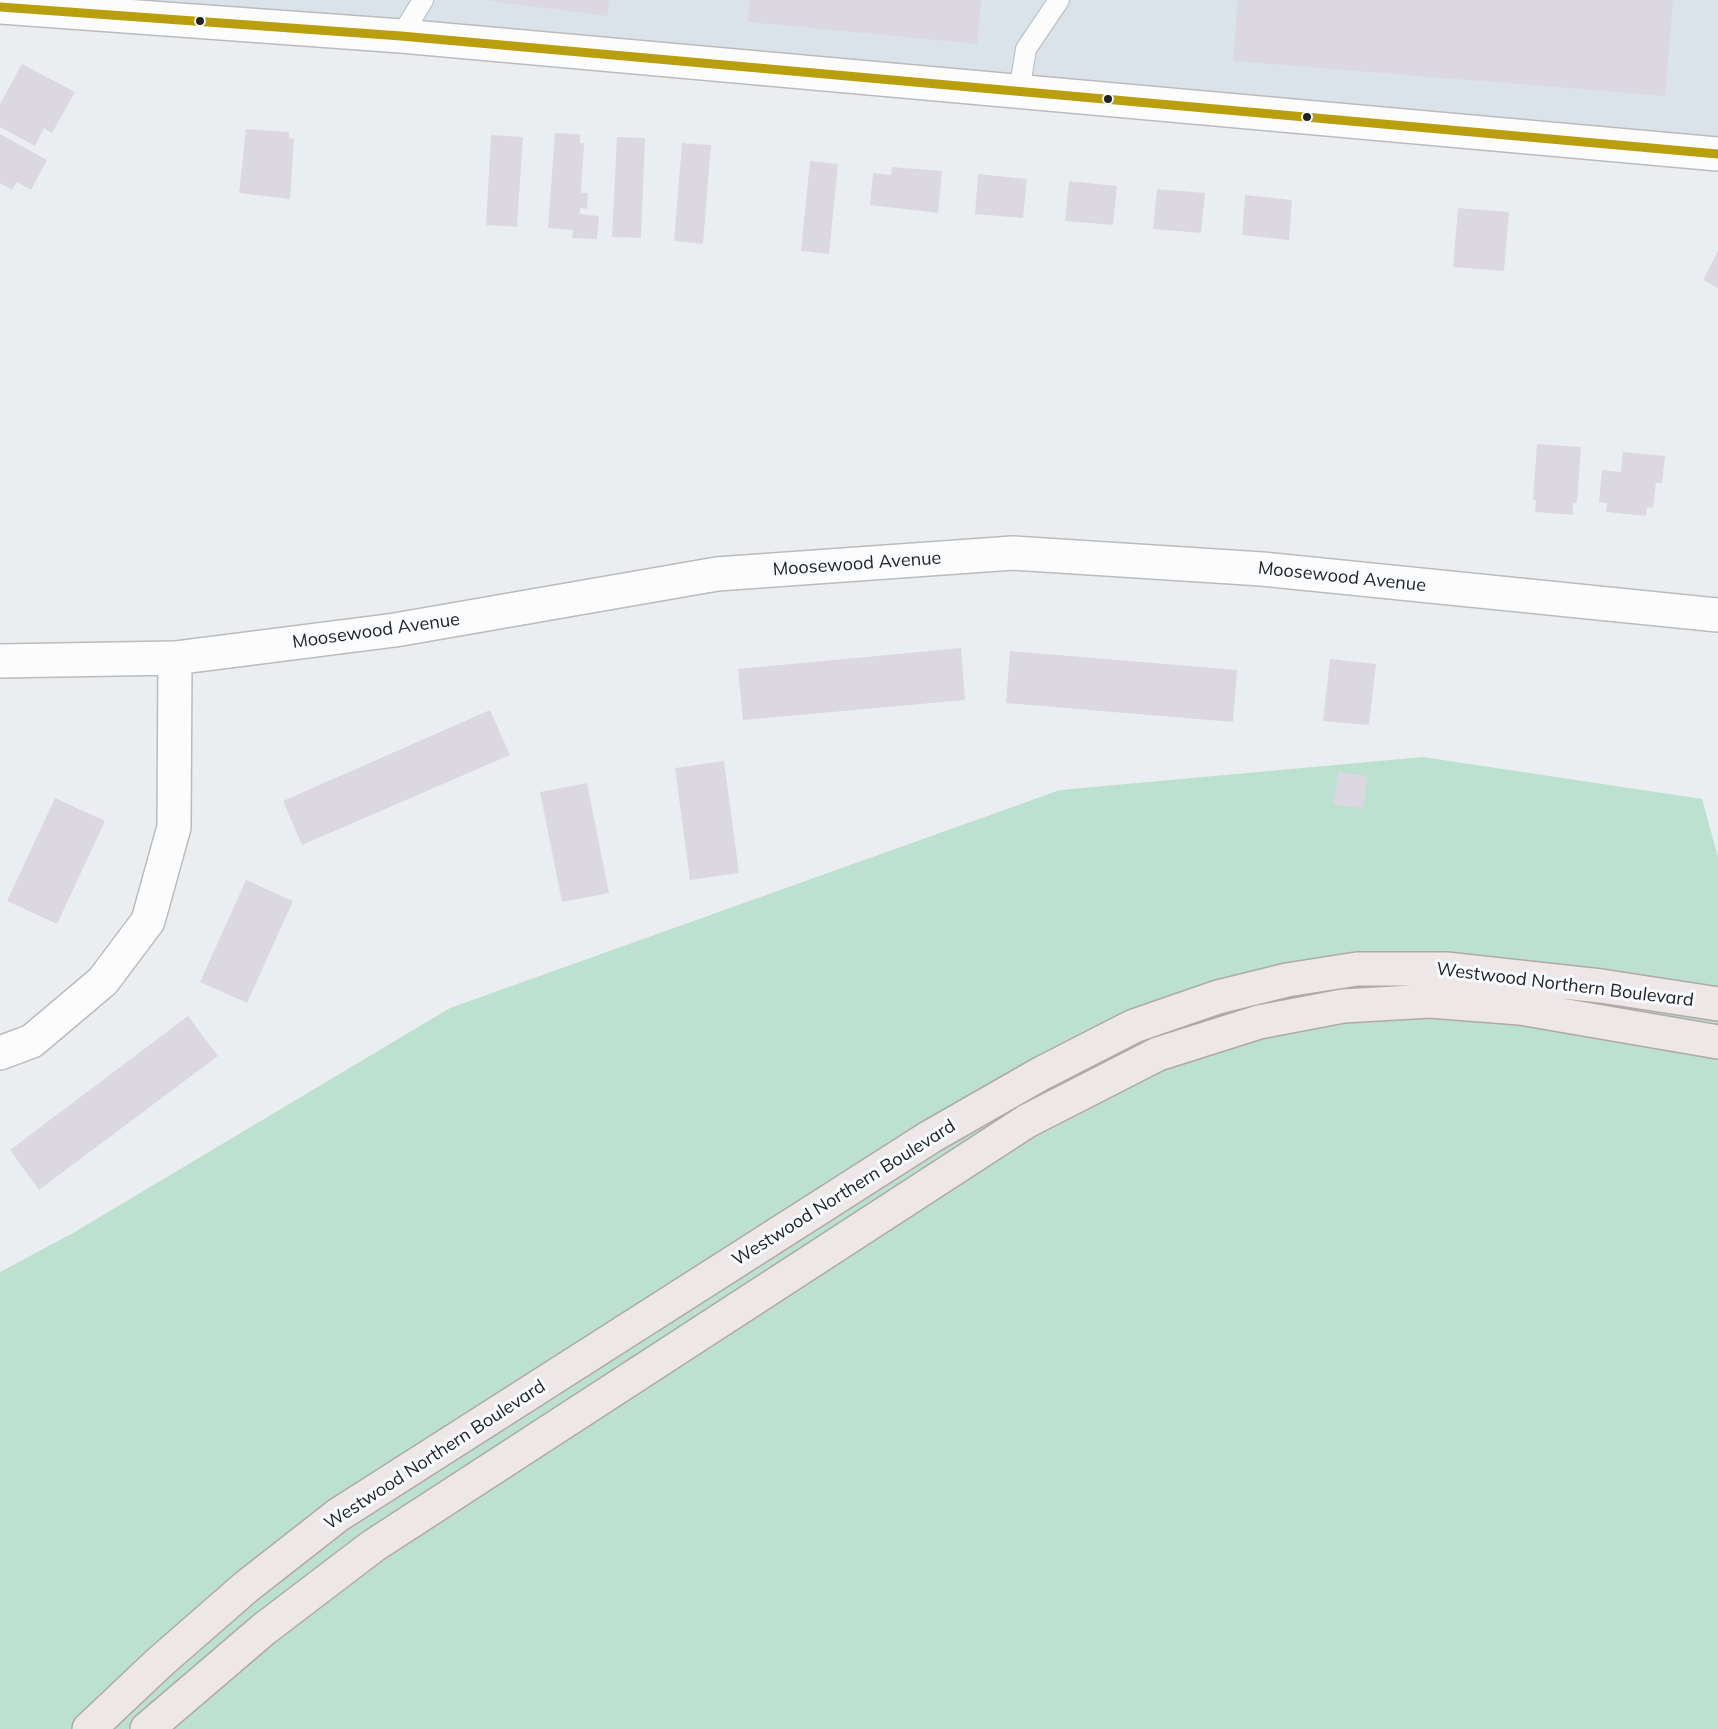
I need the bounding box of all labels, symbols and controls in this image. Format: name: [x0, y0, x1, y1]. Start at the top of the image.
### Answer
unlabelled marker: [194, 15, 206, 27]
unlabelled marker: [1102, 93, 1114, 105]
unlabelled marker: [1301, 111, 1313, 123]
street label: Moosewood Avenue: [772, 547, 942, 581]
street label: Moosewood Avenue: [1257, 557, 1427, 597]
street label: Moosewood Avenue: [291, 609, 461, 653]
street label: Westwood Northern Boulevard: [1435, 958, 1695, 1012]
street label: Westwood Northern Boulevard: [728, 1115, 960, 1271]
street label: Westwood Northern Boulevard: [321, 1375, 549, 1535]

